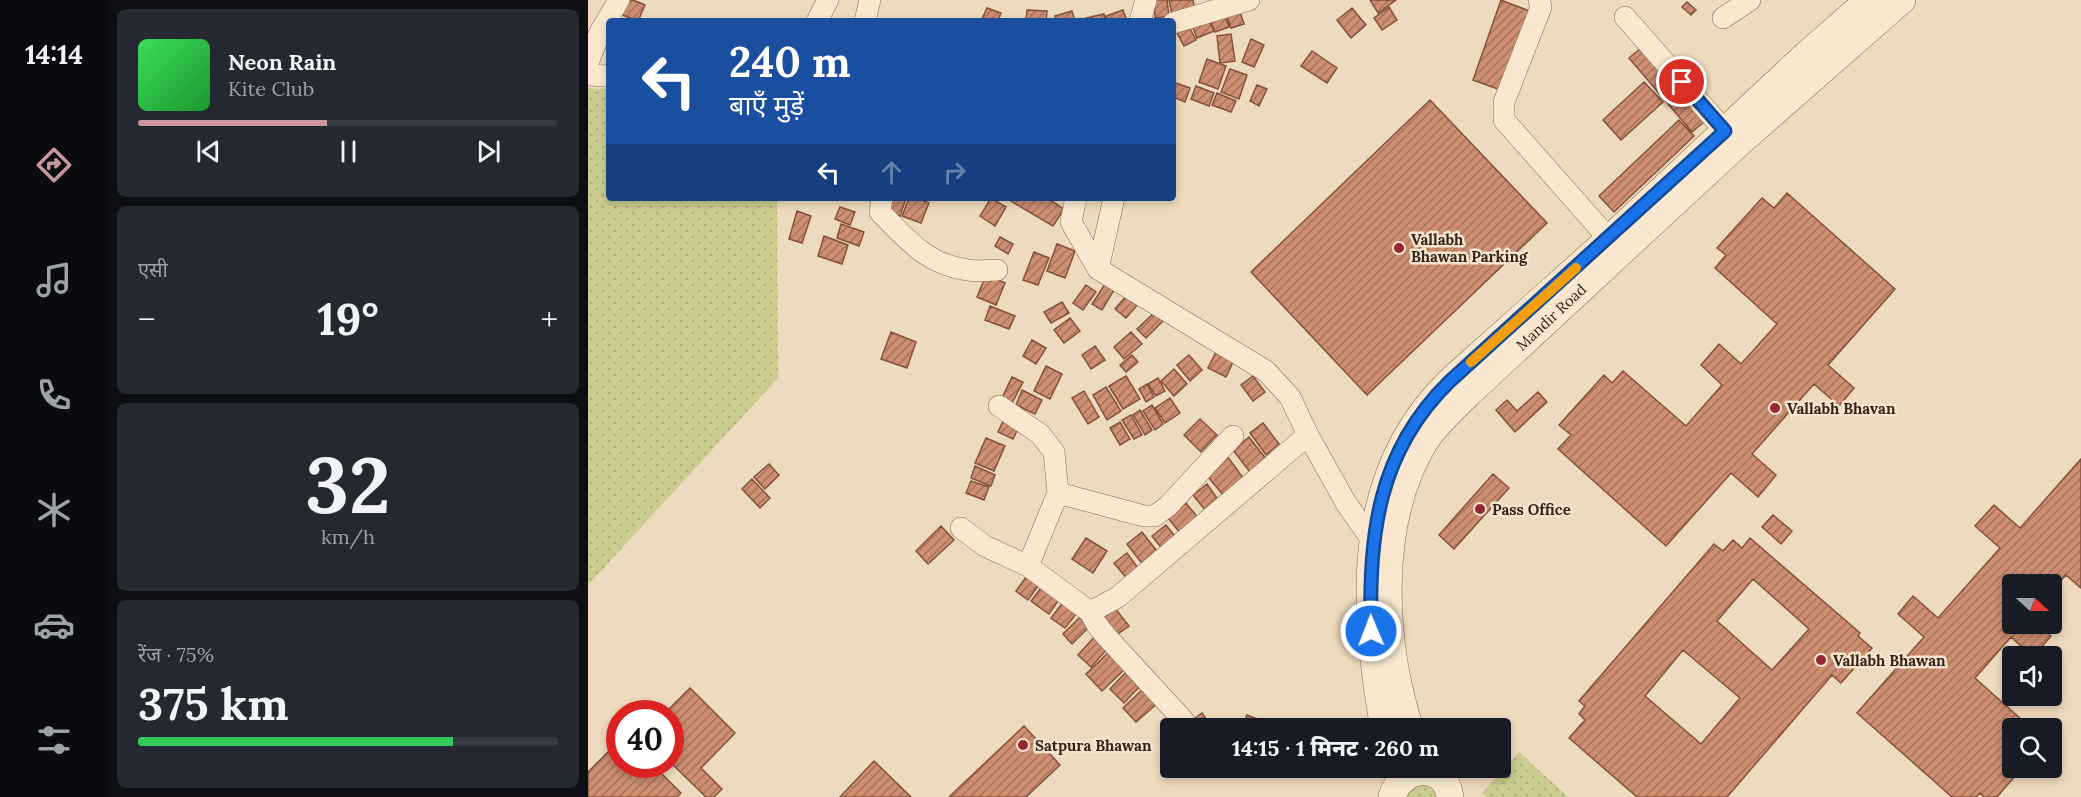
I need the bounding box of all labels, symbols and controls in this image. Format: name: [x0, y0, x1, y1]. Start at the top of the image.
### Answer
text: 240 m: [729, 35, 851, 89]
text: 14:14: [25, 37, 83, 71]
icon: left: [630, 42, 708, 120]
text: Neon Rain: [228, 48, 336, 76]
pin: [1656, 56, 1707, 107]
icon: arrive: [1665, 65, 1698, 98]
text: Kite Club: [228, 76, 314, 101]
text: बाएँ मुड़ें: [729, 88, 804, 122]
icon: previous: [192, 135, 225, 168]
icon: pause: [332, 135, 365, 168]
icon: next: [472, 135, 505, 168]
icon: directions: [33, 144, 75, 186]
icon: left: [812, 156, 845, 189]
icon: ahead: [875, 156, 908, 189]
icon: right: [938, 156, 971, 189]
place label: Vallabh Bhawan Parking: [1411, 230, 1528, 266]
marker: Vallabh Bhawan Parking: [1392, 241, 1406, 255]
text: एसी: [138, 257, 168, 282]
icon: music: [33, 259, 75, 301]
street label: Mandir Road: [1512, 280, 1590, 354]
text: 19°: [317, 290, 379, 347]
text: −: [138, 298, 156, 340]
text: +: [540, 298, 558, 340]
icon: phone: [33, 374, 75, 416]
place label: Vallabh Bhavan: [1787, 399, 1896, 418]
marker: Vallabh Bhavan: [1768, 401, 1782, 415]
text: 32: [305, 435, 391, 534]
icon: climate: [33, 489, 75, 531]
place label: Pass Office: [1492, 500, 1571, 519]
marker: Pass Office: [1473, 502, 1487, 516]
text: km/h: [321, 524, 375, 549]
north arrow: [2002, 574, 2062, 634]
map controls: [2002, 574, 2062, 778]
position arrow: [1339, 599, 1403, 663]
icon: car: [33, 604, 75, 646]
text: रेंज · 75%: [138, 642, 214, 667]
button: sound: [2002, 646, 2062, 706]
place label: Vallabh Bhawan: [1833, 651, 1946, 670]
marker: Vallabh Bhawan: [1814, 653, 1828, 667]
text: 375 km: [138, 675, 289, 732]
speed limit sign: 40: [606, 700, 684, 778]
button: search: [2002, 718, 2062, 778]
icon: filters: [33, 719, 75, 761]
text: 14:15 · 1 मिनट · 260 m: [1232, 734, 1439, 762]
place label: Satpura Bhawan: [1035, 736, 1152, 755]
marker: Satpura Bhawan: [1016, 738, 1030, 752]

